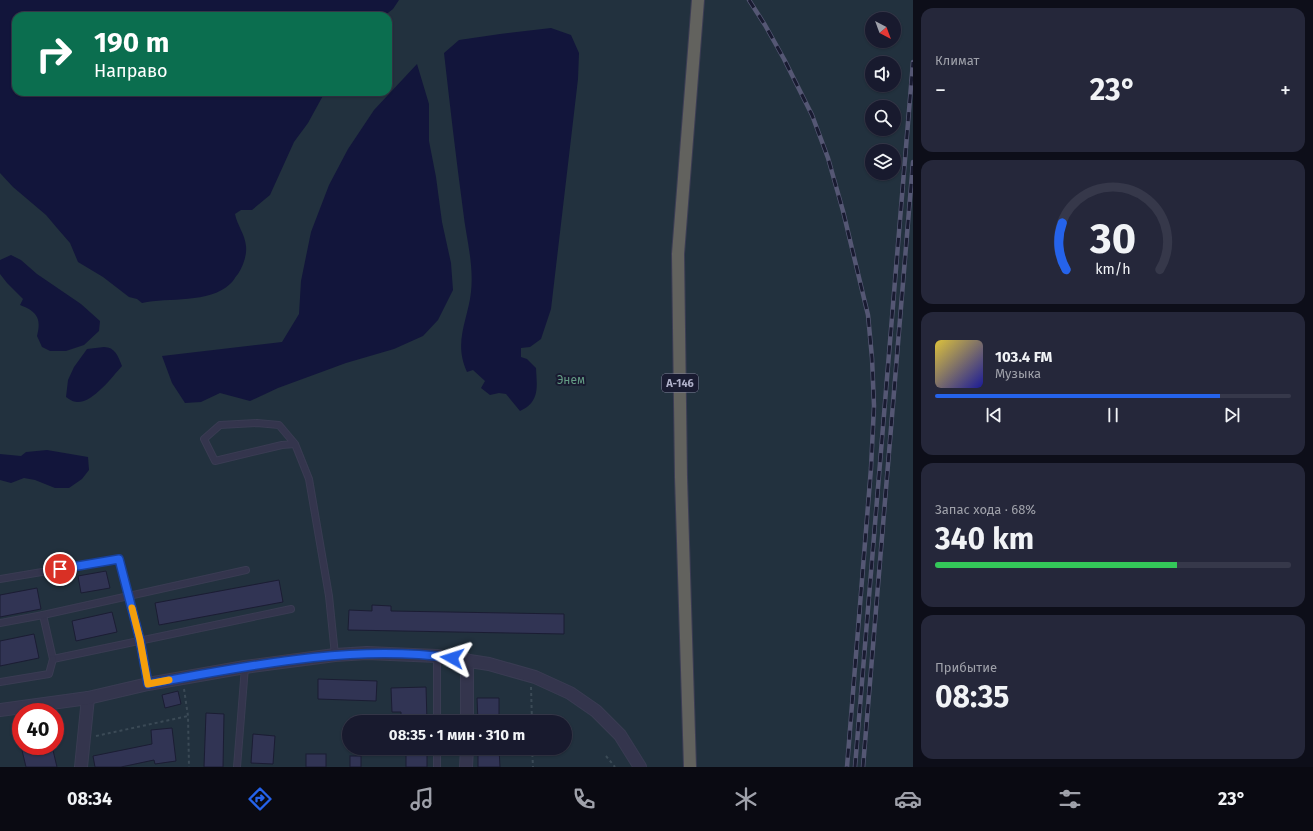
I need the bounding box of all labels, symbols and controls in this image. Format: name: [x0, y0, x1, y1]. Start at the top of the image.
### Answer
north arrow: [865, 12, 901, 48]
map controls: [865, 12, 901, 180]
text: 190 m: [94, 26, 169, 59]
icon: right: [28, 28, 80, 80]
text: Климат: [935, 53, 979, 68]
button: sound: [865, 56, 901, 92]
text: Направо: [94, 60, 168, 82]
text: 23°: [1090, 72, 1136, 108]
text: −: [935, 77, 946, 104]
text: +: [1280, 77, 1291, 104]
button: search: [865, 100, 901, 136]
button: layers: [865, 144, 901, 180]
text: 30: [1089, 213, 1136, 263]
text: km/h: [1095, 260, 1131, 277]
text: 103.4 FM: [995, 348, 1052, 366]
text: Музыка: [995, 366, 1041, 381]
park label: Энем: [557, 373, 585, 387]
road number: А-146: [662, 374, 698, 392]
icon: previous: [983, 404, 1005, 426]
icon: pause: [1102, 404, 1124, 426]
icon: next: [1221, 404, 1243, 426]
text: Запас хода · 68%: [935, 502, 1036, 517]
text: 340 km: [935, 521, 1034, 557]
pin: [43, 552, 77, 586]
icon: arrive: [49, 558, 71, 580]
position arrow: [431, 637, 473, 679]
text: Прибытие: [935, 660, 997, 675]
text: 08:35: [935, 679, 1009, 715]
speed limit sign: 40: [12, 703, 64, 755]
text: 08:35 · 1 мин · 310 m: [389, 726, 525, 744]
icon: directions: [246, 785, 274, 813]
icon: music: [408, 785, 436, 813]
icon: phone: [570, 785, 598, 813]
icon: climate: [732, 785, 760, 813]
icon: car: [894, 785, 922, 813]
icon: filters: [1056, 785, 1084, 813]
text: 08:34: [67, 788, 112, 810]
text: 23°: [1218, 788, 1246, 810]

